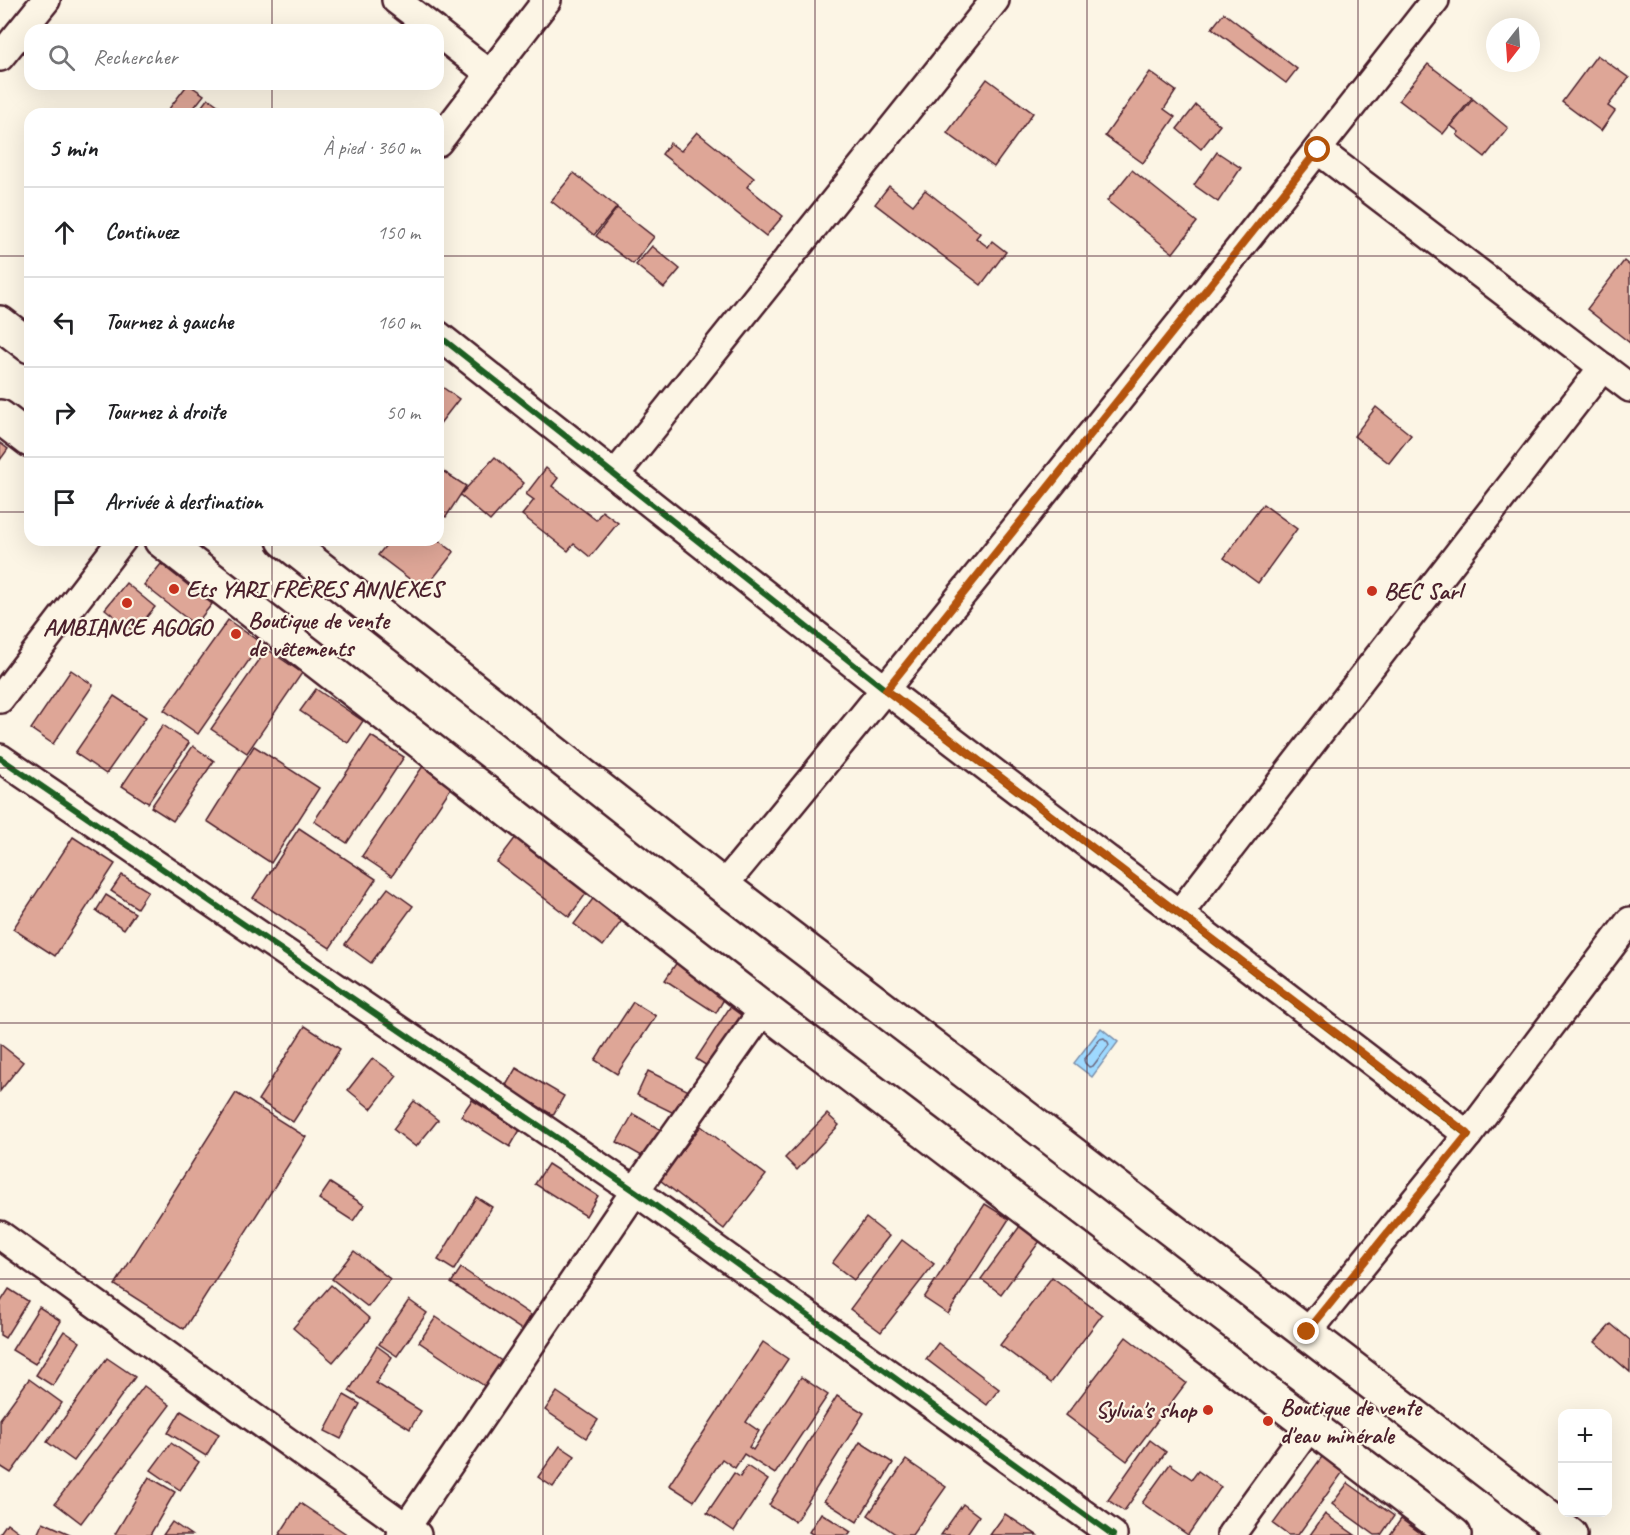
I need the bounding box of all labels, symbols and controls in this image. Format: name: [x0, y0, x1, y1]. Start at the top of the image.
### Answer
north arrow: [1486, 18, 1540, 72]
search box: [24, 24, 444, 90]
icon: search: [45, 41, 78, 74]
text: Rechercher: [93, 43, 177, 71]
text: 5 min: [48, 131, 97, 164]
text: À pied · 360 m: [323, 135, 420, 160]
route start: [1304, 136, 1330, 162]
icon: ahead: [48, 216, 81, 249]
text: Continuez: [105, 218, 178, 246]
text: 150 m: [377, 220, 420, 245]
icon: left: [48, 306, 81, 339]
text: Tournez à gauche: [105, 308, 233, 336]
text: 160 m: [377, 310, 420, 335]
icon: right: [48, 396, 81, 429]
text: Tournez à droite: [105, 398, 225, 426]
text: 50 m: [386, 400, 420, 425]
icon: arrive: [48, 486, 81, 519]
text: Arrivée à destination: [105, 488, 263, 516]
place label: Ets YARI FRÈRES ANNEXES: [186, 574, 446, 604]
place label: BEC Sarl: [1384, 576, 1467, 606]
marker: Ets YARI FRÈRES ANNEXES: [167, 582, 181, 596]
marker: BEC Sarl: [1365, 584, 1379, 598]
marker: AMBIANCE AGOGO: [120, 596, 134, 610]
place label: Boutique de vente de vêtements: [248, 605, 391, 663]
place label: AMBIANCE AGOGO: [43, 612, 214, 642]
marker: Boutique de vente de vêtements: [229, 627, 243, 641]
route end: [1293, 1318, 1319, 1344]
place label: Boutique de vente d'eau minérale: [1280, 1392, 1423, 1450]
place label: Sylvia's shop: [1095, 1395, 1198, 1425]
marker: Sylvia's shop: [1201, 1403, 1215, 1417]
map controls: [1558, 1409, 1612, 1517]
button: +: [1558, 1409, 1612, 1463]
marker: Boutique de vente d'eau minérale: [1261, 1414, 1275, 1428]
button: −: [1558, 1463, 1612, 1517]

